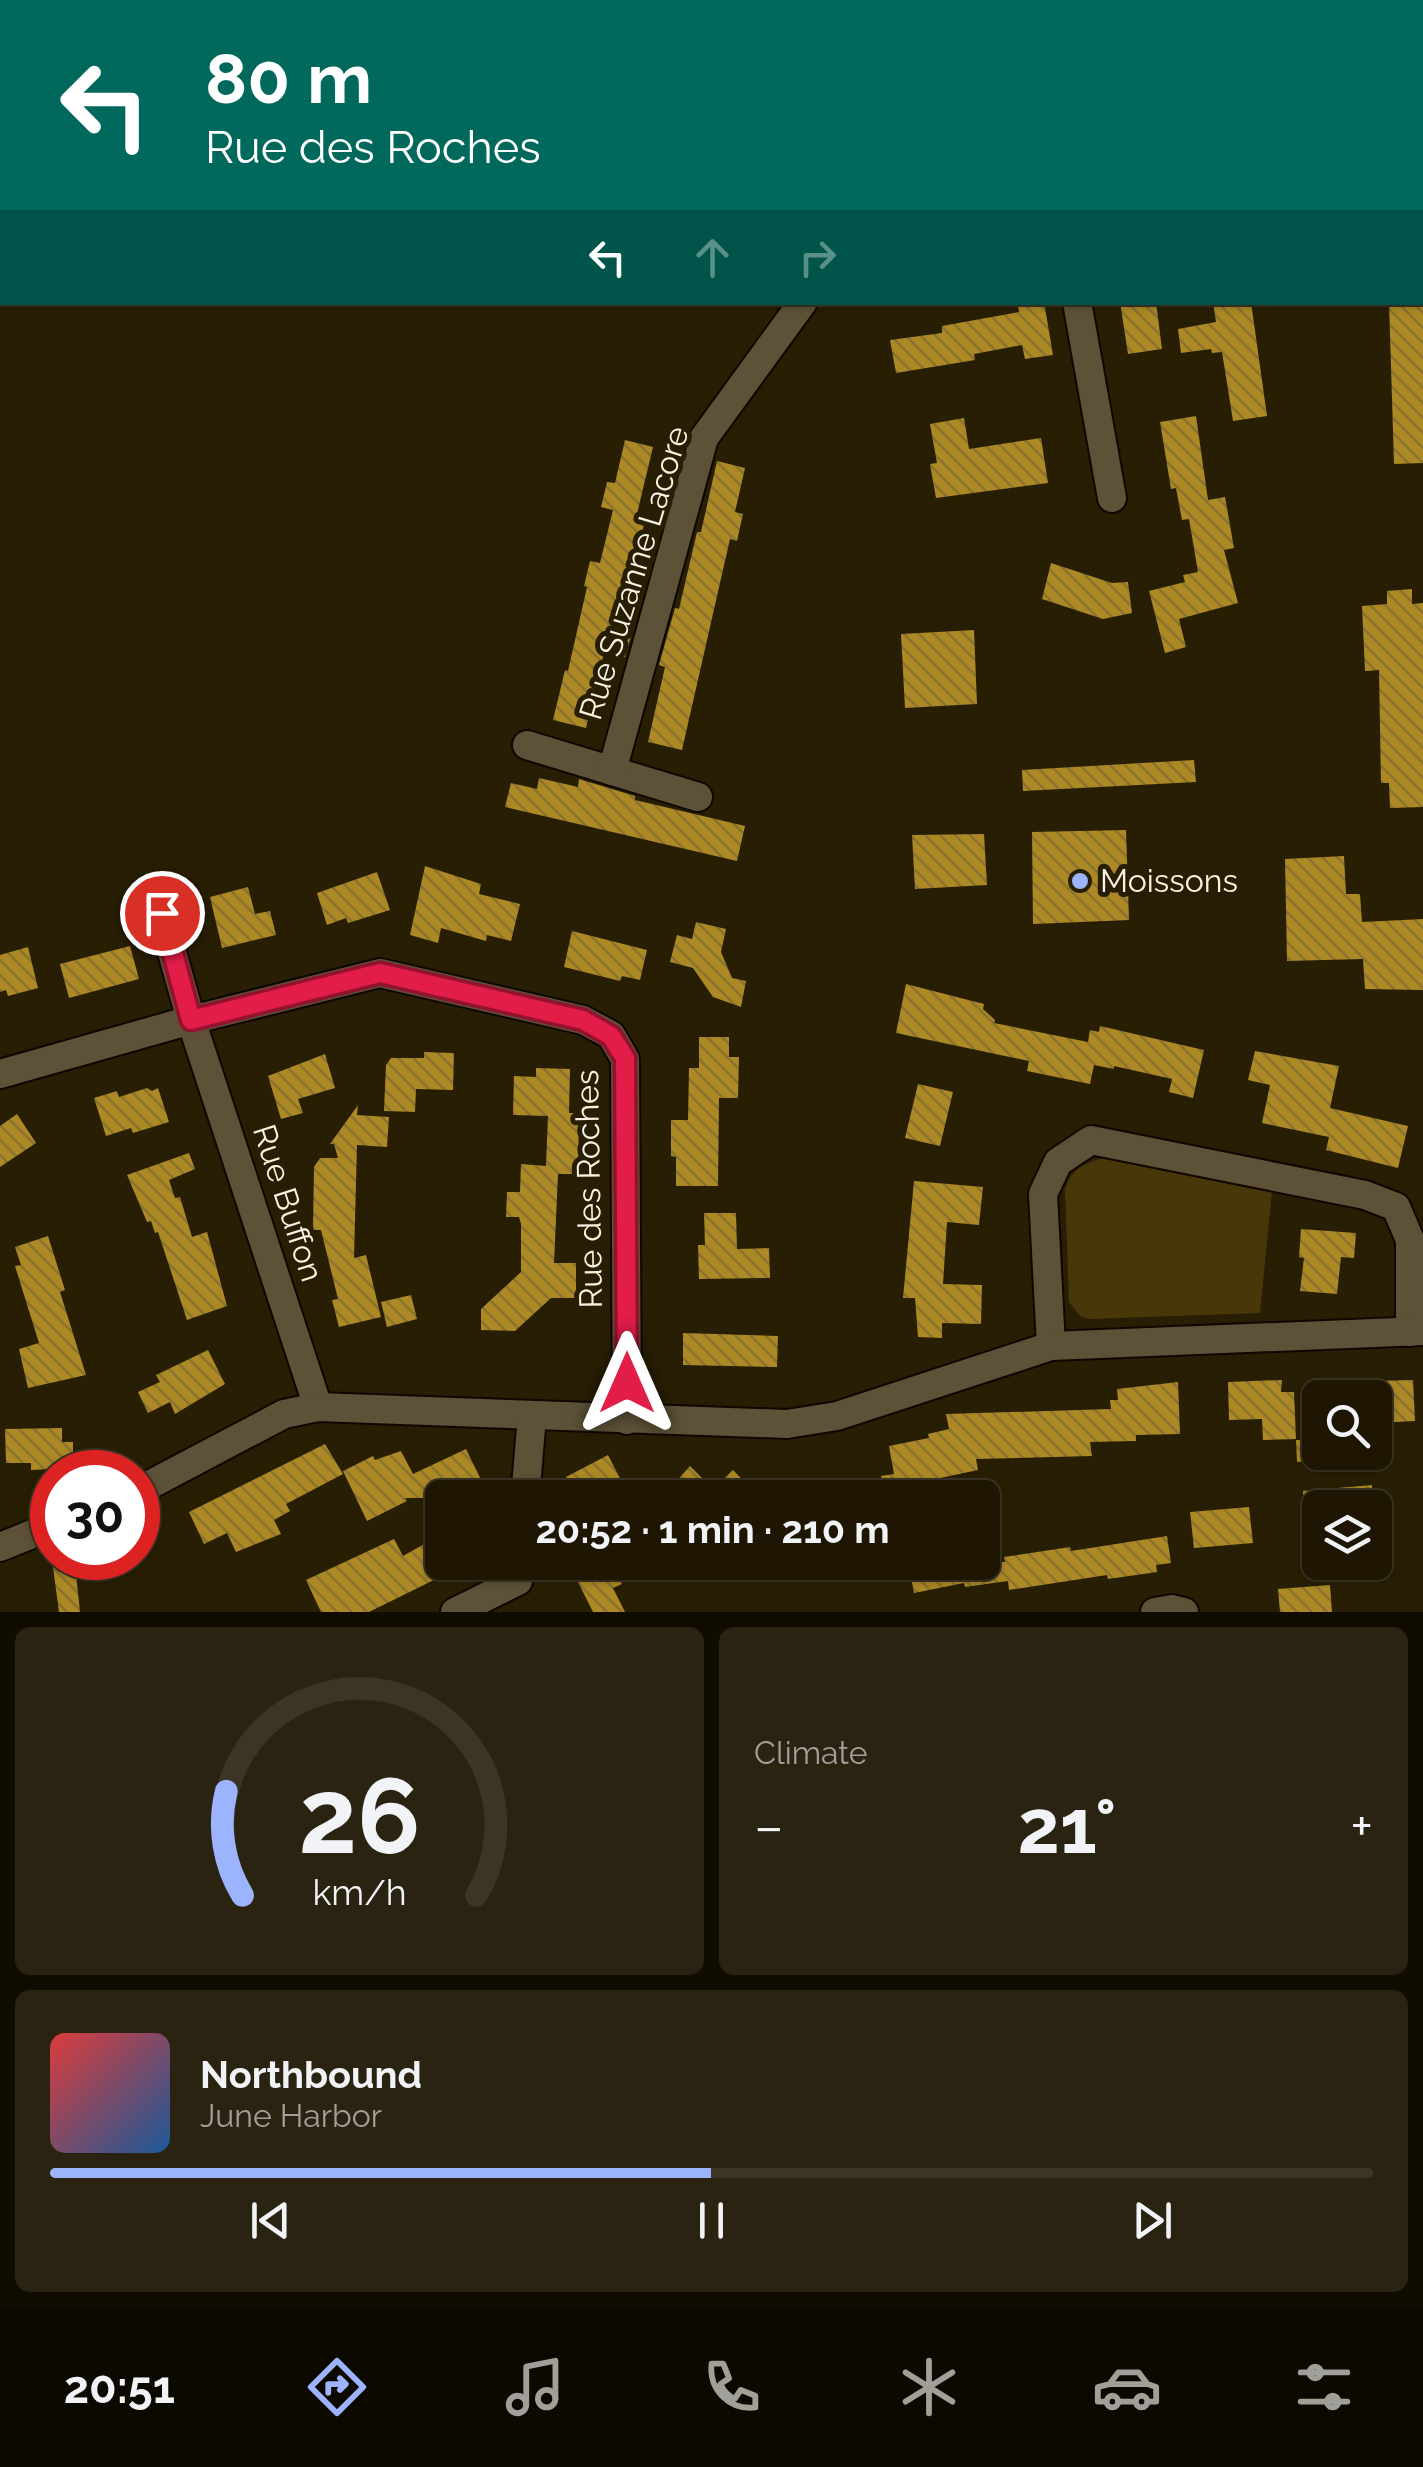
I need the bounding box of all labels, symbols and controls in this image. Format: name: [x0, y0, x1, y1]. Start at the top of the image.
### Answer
text: 80 m: [205, 37, 372, 119]
icon: left: [40, 40, 170, 170]
text: Rue des Roches: [205, 121, 541, 174]
icon: left: [580, 230, 635, 285]
icon: ahead: [685, 230, 740, 285]
icon: right: [790, 230, 845, 285]
street label: Rue Suzanne Lacore: [571, 422, 696, 724]
place label: Moissons: [1100, 862, 1238, 899]
marker: Moissons: [1069, 870, 1091, 892]
pin: [120, 871, 205, 956]
icon: arrive: [135, 886, 190, 941]
street label: Rue des Roches: [568, 1069, 609, 1309]
street label: Rue Buffon: [246, 1120, 331, 1286]
position arrow: [575, 1331, 679, 1435]
map controls: [1302, 1380, 1392, 1580]
button: search: [1302, 1380, 1392, 1470]
speed limit sign: 30: [30, 1450, 160, 1580]
button: layers: [1302, 1490, 1392, 1580]
text: 20:52 · 1 min · 210 m: [535, 1507, 890, 1552]
text: Climate: [754, 1734, 868, 1771]
text: 26: [299, 1755, 420, 1877]
text: 21°: [1017, 1782, 1116, 1871]
text: −: [754, 1794, 784, 1859]
text: +: [1350, 1794, 1373, 1859]
text: km/h: [312, 1871, 407, 1913]
text: Northbound: [200, 2052, 422, 2097]
text: June Harbor: [200, 2097, 382, 2134]
icon: previous: [243, 2193, 298, 2248]
icon: pause: [684, 2193, 739, 2248]
icon: next: [1125, 2193, 1180, 2248]
icon: directions: [302, 2352, 372, 2422]
icon: music: [500, 2352, 570, 2422]
icon: phone: [697, 2352, 767, 2422]
icon: climate: [894, 2352, 964, 2422]
icon: car: [1092, 2352, 1162, 2422]
icon: filters: [1289, 2352, 1359, 2422]
text: 20:51: [64, 2361, 175, 2414]

